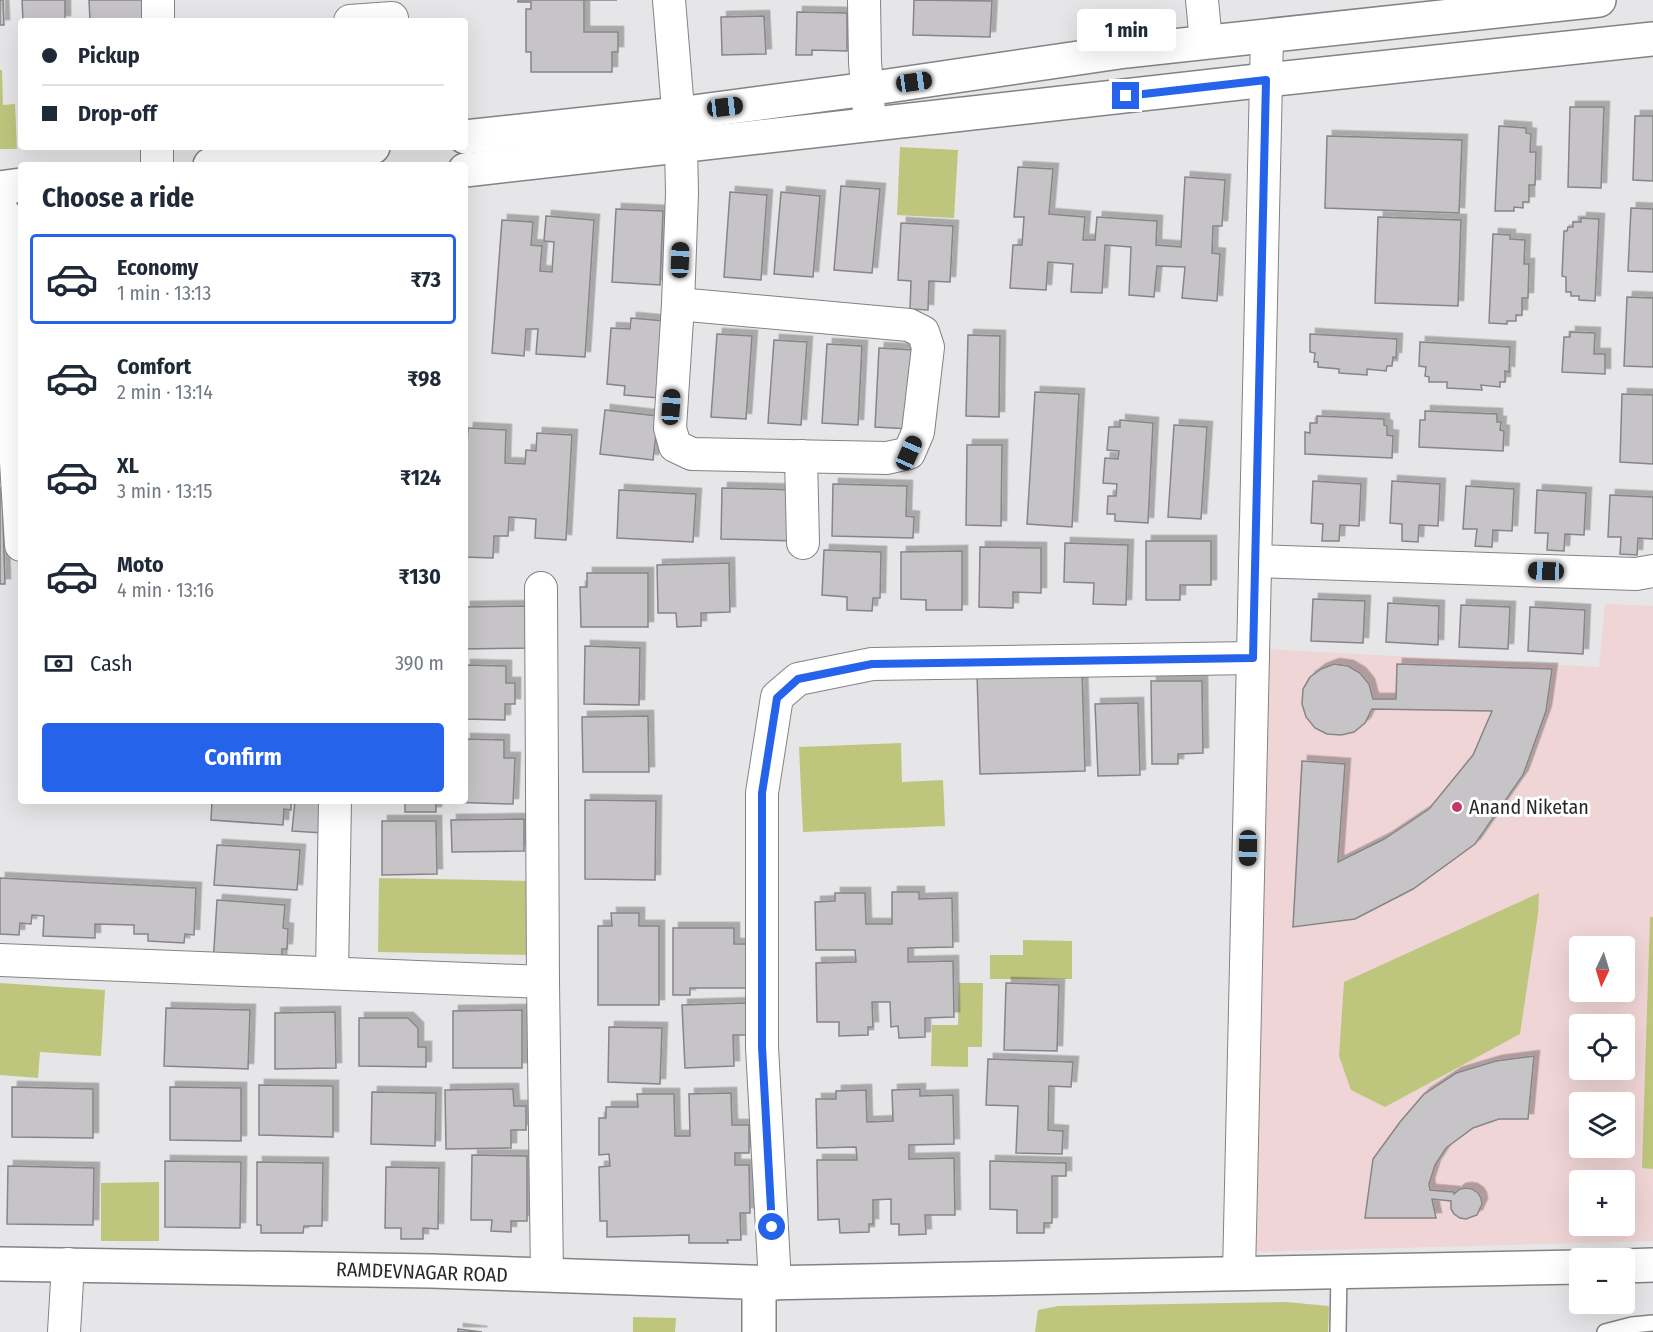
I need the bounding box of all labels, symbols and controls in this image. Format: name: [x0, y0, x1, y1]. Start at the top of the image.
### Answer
callout: 1 min: [1076, 9, 1176, 51]
text: 1 min: [1105, 18, 1148, 42]
text: Pickup: [78, 42, 140, 69]
car: [895, 71, 933, 93]
route end: [1112, 82, 1139, 109]
car: [706, 96, 744, 118]
text: Drop-off: [78, 100, 157, 127]
text: Choose a ride: [42, 182, 194, 214]
car: [670, 242, 690, 278]
icon: car: [45, 252, 99, 306]
text: Economy: [117, 254, 198, 281]
text: ₹73: [411, 266, 441, 293]
text: 1 min · 13:13: [117, 281, 211, 305]
icon: car: [45, 351, 99, 405]
text: Comfort: [117, 353, 191, 380]
text: ₹98: [407, 365, 441, 392]
text: 2 min · 13:14: [117, 380, 213, 404]
car: [661, 388, 681, 426]
car: [893, 433, 925, 473]
icon: car: [45, 450, 99, 504]
text: XL: [117, 452, 139, 479]
text: ₹124: [400, 464, 441, 491]
text: 3 min · 13:15: [117, 479, 213, 503]
icon: car: [45, 549, 99, 603]
text: Moto: [117, 551, 164, 578]
car: [1528, 561, 1564, 581]
text: ₹130: [399, 563, 441, 590]
text: 4 min · 13:16: [117, 578, 214, 602]
icon: cash: [42, 647, 75, 680]
text: Cash: [90, 650, 133, 677]
text: 390 m: [395, 651, 444, 675]
button: Confirm: [42, 723, 444, 792]
place label: Anand Niketan: [1469, 795, 1589, 819]
marker: Anand Niketan: [1450, 800, 1464, 814]
car: [1239, 830, 1257, 866]
north arrow: [1569, 936, 1635, 1002]
map controls: [1569, 936, 1635, 1314]
button: locate: [1569, 1014, 1635, 1080]
button: layers: [1569, 1092, 1635, 1158]
button: +: [1569, 1170, 1635, 1236]
route start: [758, 1213, 785, 1240]
button: −: [1569, 1248, 1635, 1314]
street label: RAMDEVNAGAR ROAD: [336, 1257, 508, 1287]

